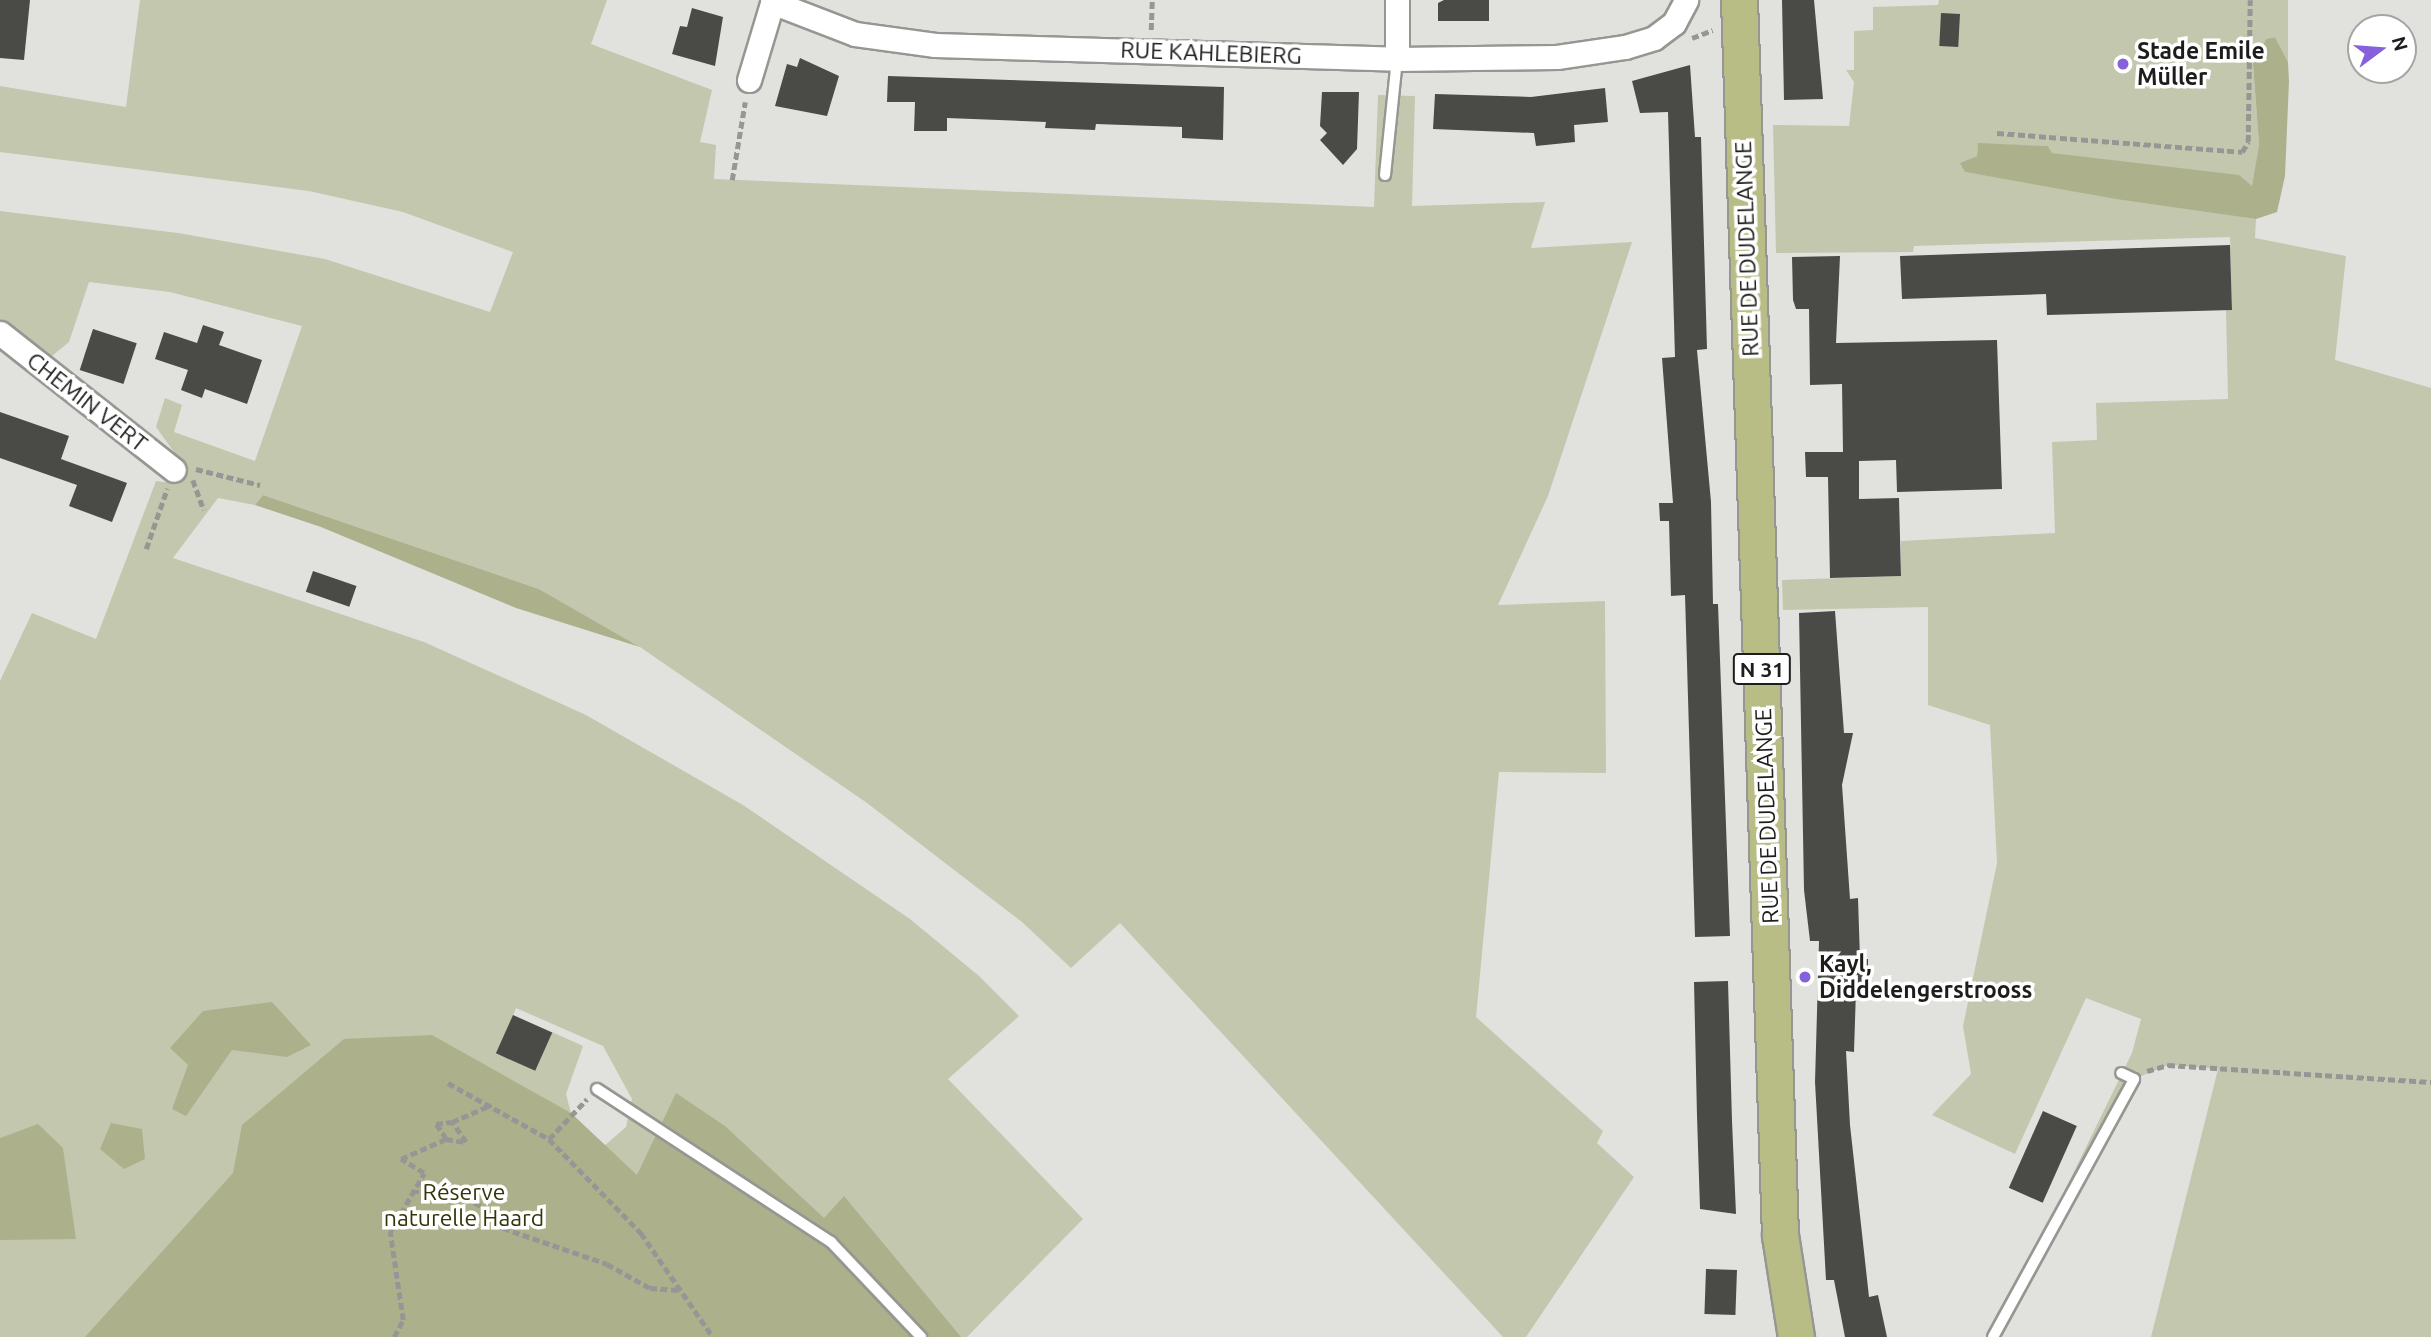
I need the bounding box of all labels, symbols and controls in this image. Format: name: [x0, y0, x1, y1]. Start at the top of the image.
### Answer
north arrow: [2347, 14, 2417, 84]
text: N: [2388, 34, 2413, 54]
street label: RUE KAHLEBIERG: [1120, 36, 1302, 70]
place label: Stade Emile Müller: [2137, 37, 2265, 91]
marker: Stade Emile Müller: [2115, 56, 2131, 72]
street label: RUE DE DUDELANGE: [1729, 141, 1765, 357]
street label: CHEMIN VERT: [21, 346, 153, 458]
road number: N 31: [1732, 652, 1792, 686]
street label: RUE DE DUDELANGE: [1749, 708, 1785, 924]
place label: Kayl, Diddelengerstrooss: [1819, 950, 2032, 1004]
marker: Kayl, Diddelengerstrooss: [1797, 969, 1813, 985]
park label: Réserve naturelle Haard: [384, 1178, 544, 1232]

